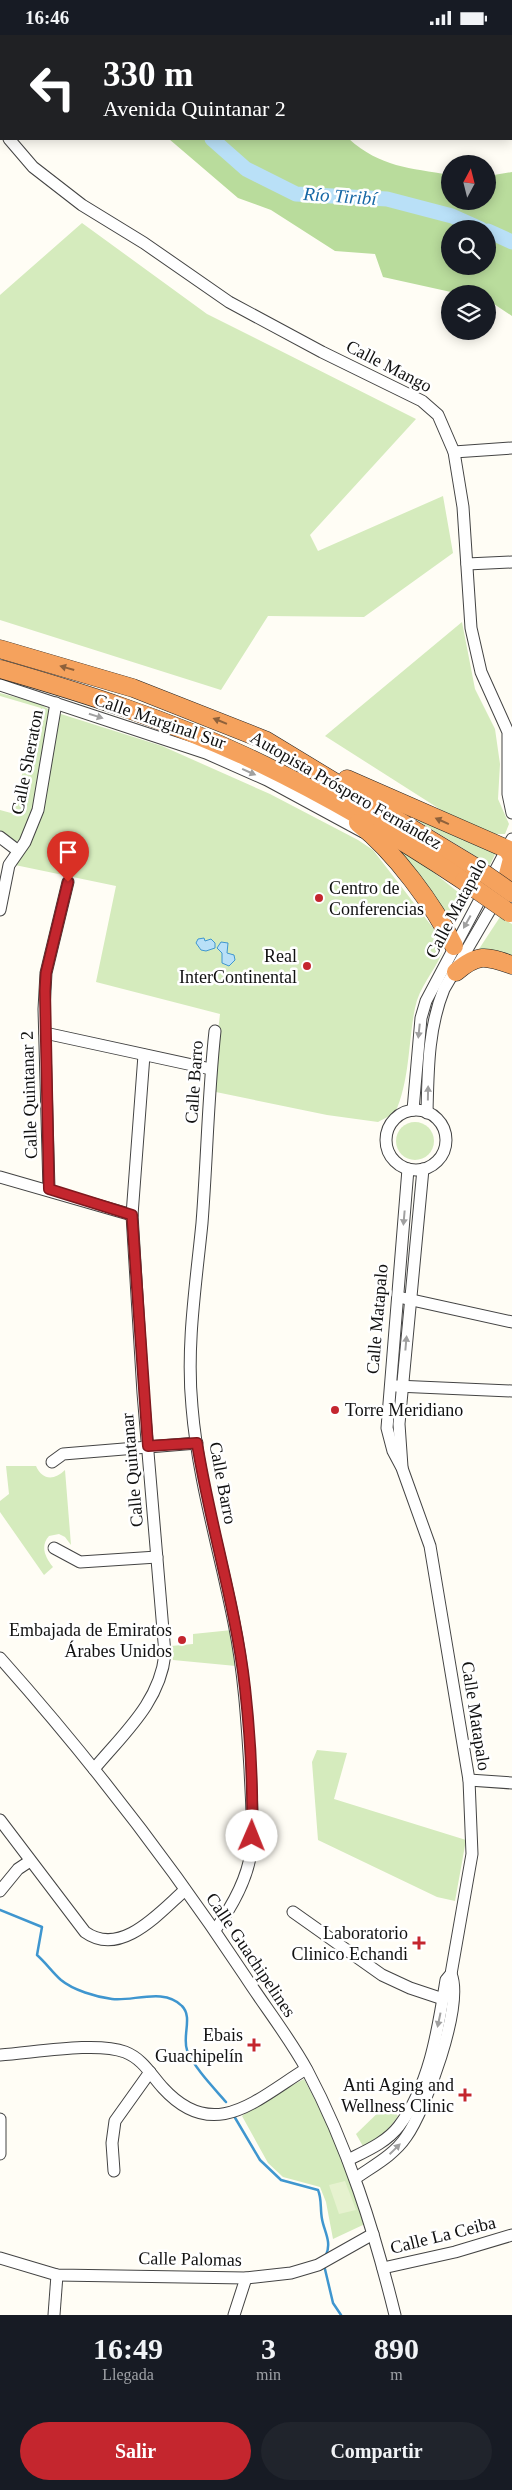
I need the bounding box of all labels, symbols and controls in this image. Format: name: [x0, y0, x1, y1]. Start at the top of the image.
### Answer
text: 16:46: [25, 7, 69, 28]
icon: left: [20, 55, 85, 120]
text: 330 m: [103, 55, 193, 94]
text: Avenida Quintanar 2: [103, 96, 286, 121]
north arrow: [441, 155, 496, 210]
map controls: [441, 155, 496, 340]
water label: Río Tiribí: [302, 183, 379, 209]
button: search: [441, 220, 496, 275]
button: layers: [441, 285, 496, 340]
street label: Calle Mango: [343, 336, 435, 396]
one-way arrow: [59, 663, 74, 671]
street label: Calle Marginal Sur: [92, 689, 228, 753]
street label: Calle Sheraton: [7, 708, 47, 816]
one-way arrow: [89, 713, 104, 720]
one-way arrow: [213, 717, 228, 725]
street label: Autopista Próspero Fernández: [247, 727, 445, 853]
one-way arrow: [242, 769, 256, 777]
one-way arrow: [435, 817, 449, 825]
pin: [47, 831, 89, 882]
icon: arrive: [54, 838, 82, 866]
street label: Calle Matapalo: [421, 855, 491, 961]
place label: Centro de Conferencias: [329, 878, 424, 919]
marker: Centro de Conferencias: [313, 892, 325, 904]
one-way arrow: [463, 915, 471, 930]
place label: Real InterContinental: [179, 946, 297, 987]
marker: Real InterContinental: [301, 960, 313, 972]
one-way arrow: [415, 1024, 423, 1040]
street label: Calle Quintanar 2: [17, 1031, 41, 1159]
street label: Calle Barro: [181, 1040, 207, 1124]
one-way arrow: [424, 1084, 432, 1100]
one-way arrow: [399, 1210, 407, 1226]
street label: Calle Matapalo: [362, 1263, 392, 1375]
one-way arrow: [403, 1335, 411, 1351]
place label: Torre Meridiano: [345, 1400, 463, 1420]
marker: Torre Meridiano: [329, 1404, 341, 1416]
street label: Calle Quintanar: [117, 1412, 147, 1528]
street label: Calle Barro: [205, 1440, 241, 1526]
place label: Embajada de Emiratos Árabes Unidos: [9, 1620, 172, 1661]
marker: Embajada de Emiratos Árabes Unidos: [176, 1634, 188, 1646]
street label: Calle Matapalo: [457, 1660, 495, 1772]
position arrow: [225, 1809, 277, 1861]
street label: Calle Guachipelines: [202, 1889, 300, 2021]
place label: Laboratorio Clinico Echandi: [292, 1923, 408, 1964]
marker: Laboratorio Clinico Echandi: [412, 1936, 426, 1950]
one-way arrow: [435, 2013, 443, 2029]
place label: Ebais Guachipelín: [155, 2025, 243, 2066]
marker: Ebais Guachipelín: [247, 2038, 261, 2052]
place label: Anti Aging and Wellness Clinic: [341, 2075, 454, 2116]
marker: Anti Aging and Wellness Clinic: [458, 2088, 472, 2102]
one-way arrow: [388, 2143, 400, 2155]
street label: Calle La Ceiba: [388, 2212, 498, 2258]
street label: Calle Palomas: [138, 2248, 242, 2270]
text: 16:49: [93, 2332, 163, 2365]
text: 3: [261, 2332, 276, 2365]
text: 890: [374, 2332, 419, 2365]
text: Llegada: [102, 2366, 154, 2383]
text: min: [256, 2366, 281, 2383]
text: m: [390, 2366, 403, 2383]
button: Salir: [20, 2422, 251, 2480]
button: Compartir: [261, 2422, 492, 2480]

